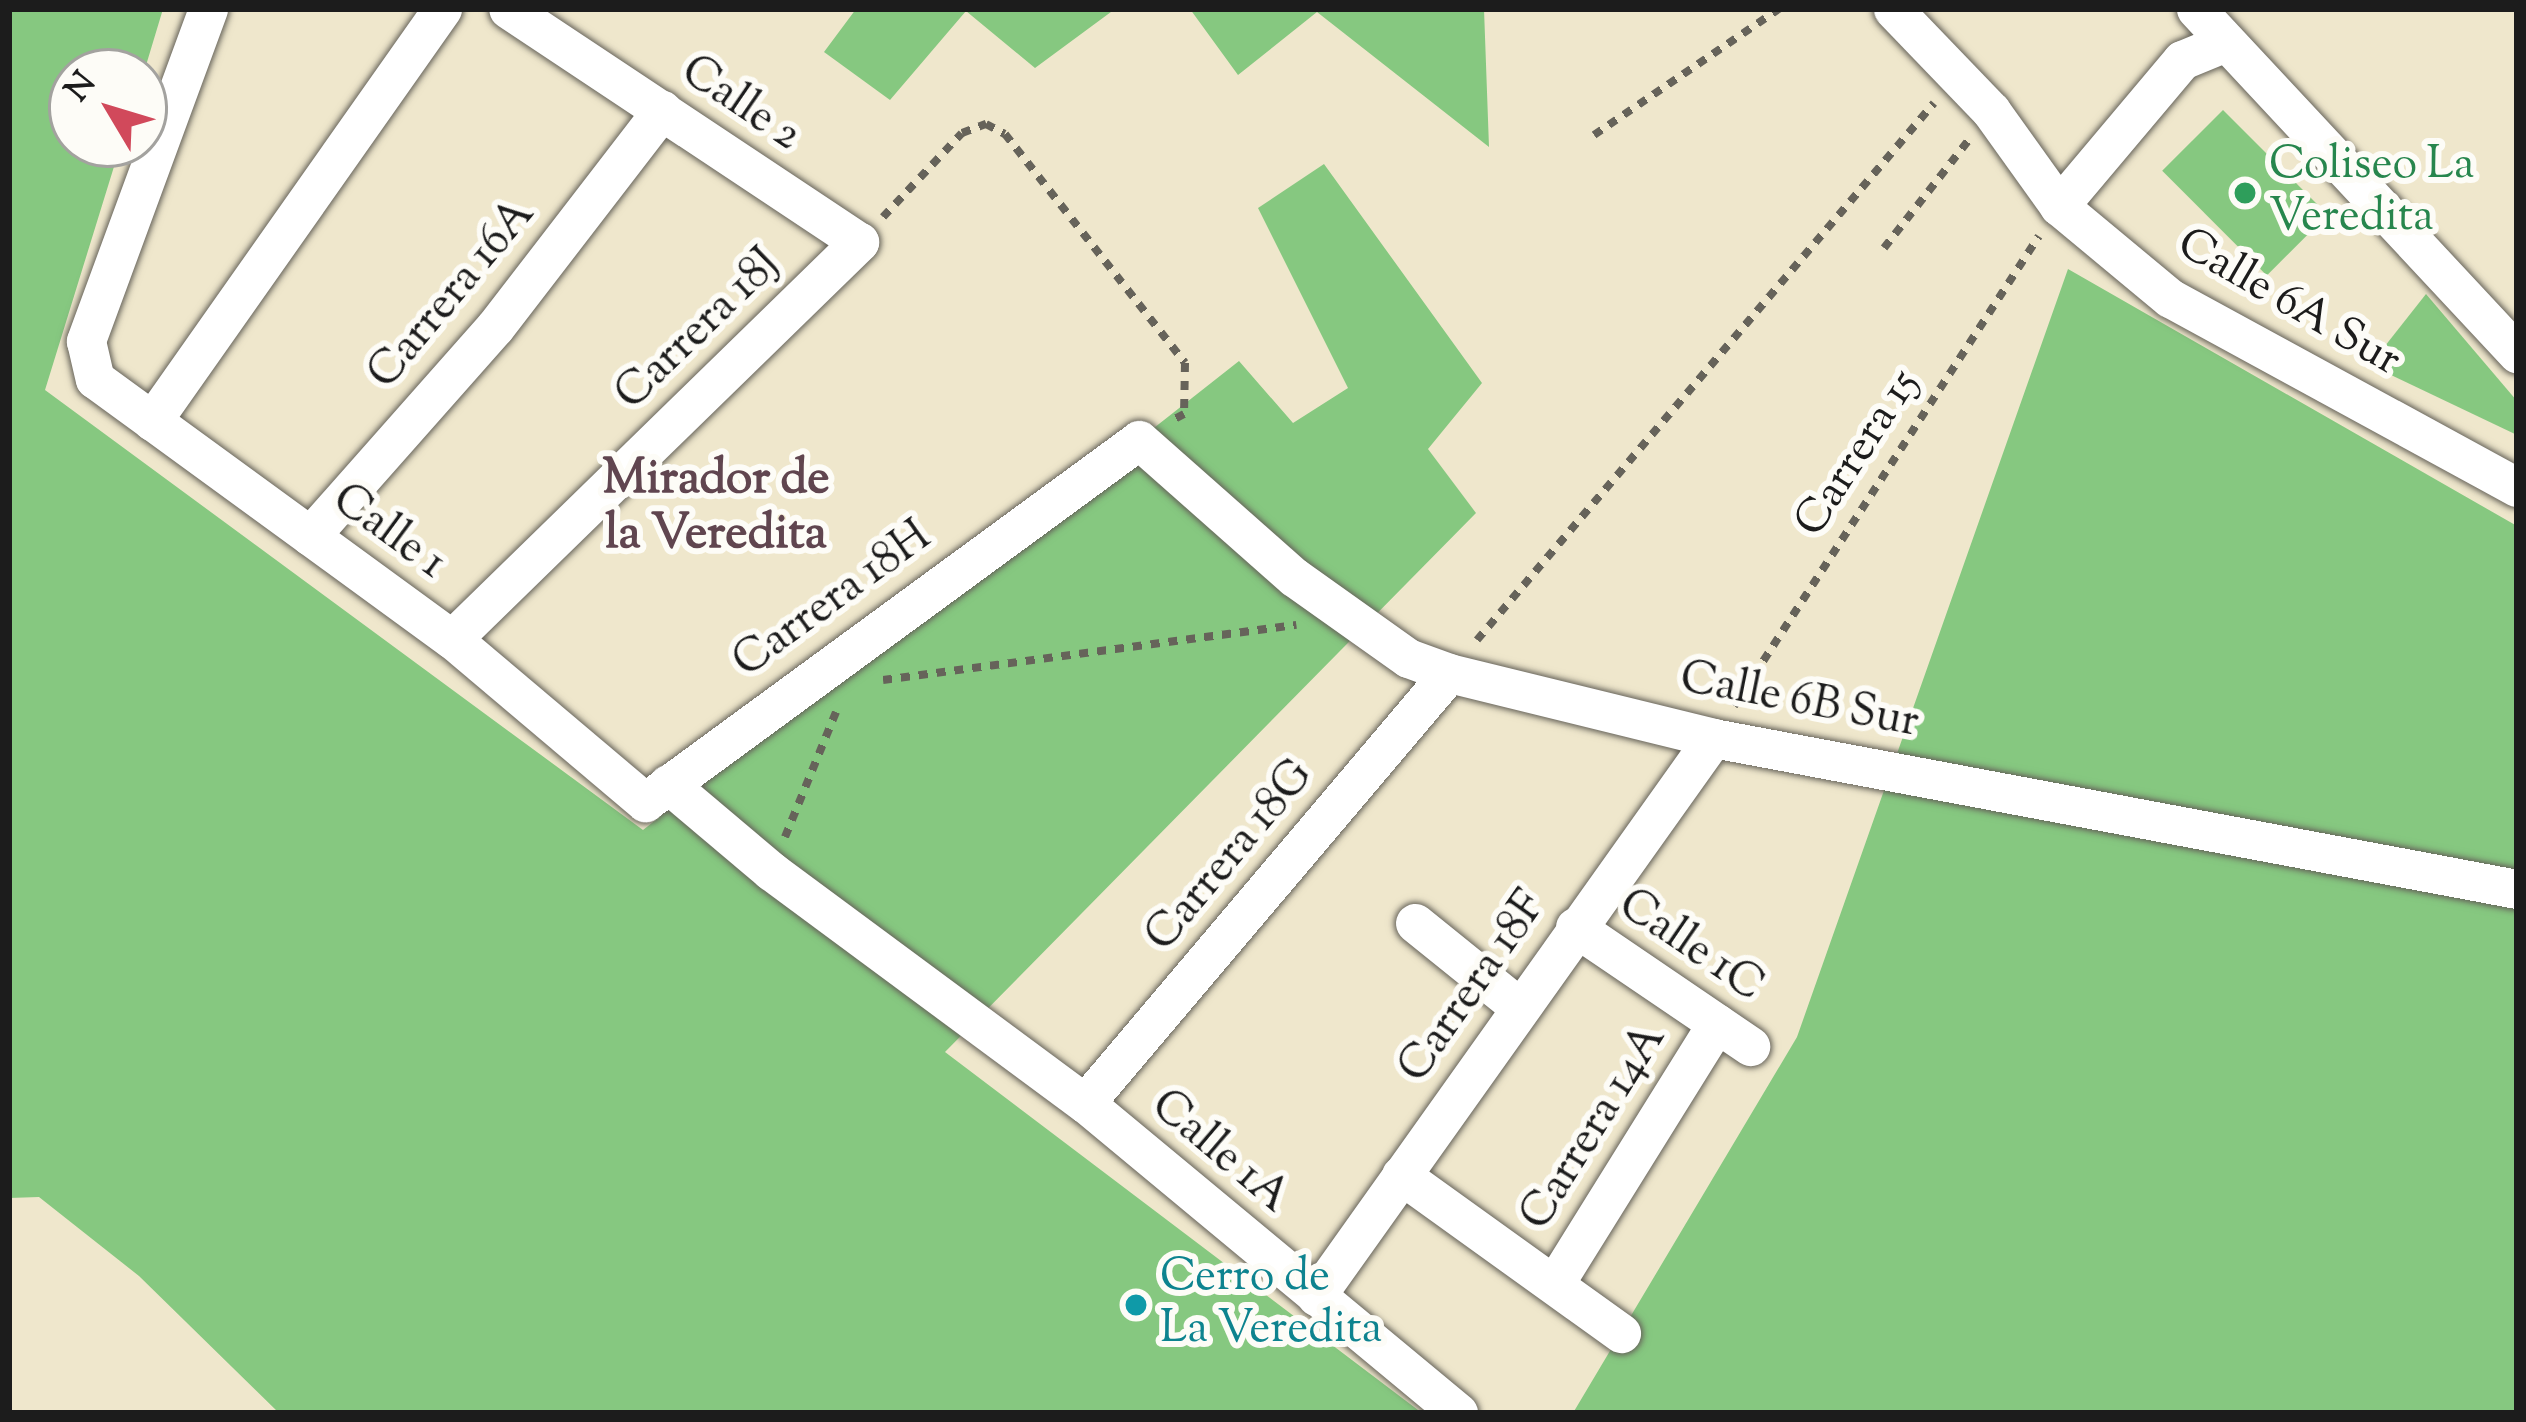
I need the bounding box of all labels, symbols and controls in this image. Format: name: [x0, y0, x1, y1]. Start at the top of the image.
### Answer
street label: Calle 2: [670, 46, 810, 164]
north arrow: [48, 48, 168, 168]
text: N: [55, 63, 109, 113]
place label: Coliseo La Veredita: [2269, 140, 2474, 246]
marker: Coliseo La Veredita: [2232, 180, 2258, 206]
street label: Carrera 16A: [358, 189, 548, 401]
street label: Calle 6A Sur: [2167, 218, 2409, 390]
street label: Carrera 18J: [606, 239, 792, 423]
street label: Carrera 15: [1785, 360, 1933, 548]
district label: Mirador de la Veredita: [602, 451, 830, 564]
street label: Calle 1: [321, 474, 455, 592]
street label: Carrera 18H: [724, 511, 942, 691]
street label: Calle 6B Sur: [1675, 652, 1923, 752]
street label: Carrera 18G: [1136, 751, 1326, 963]
street label: Calle 1C: [1607, 879, 1773, 1015]
street label: Carrera 18F: [1389, 882, 1559, 1094]
street label: Carrera 14A: [1511, 1015, 1679, 1241]
street label: Calle 1A: [1139, 1080, 1299, 1226]
place label: Cerro de La Veredita: [1160, 1252, 1382, 1358]
marker: Cerro de La Veredita: [1123, 1292, 1149, 1318]

